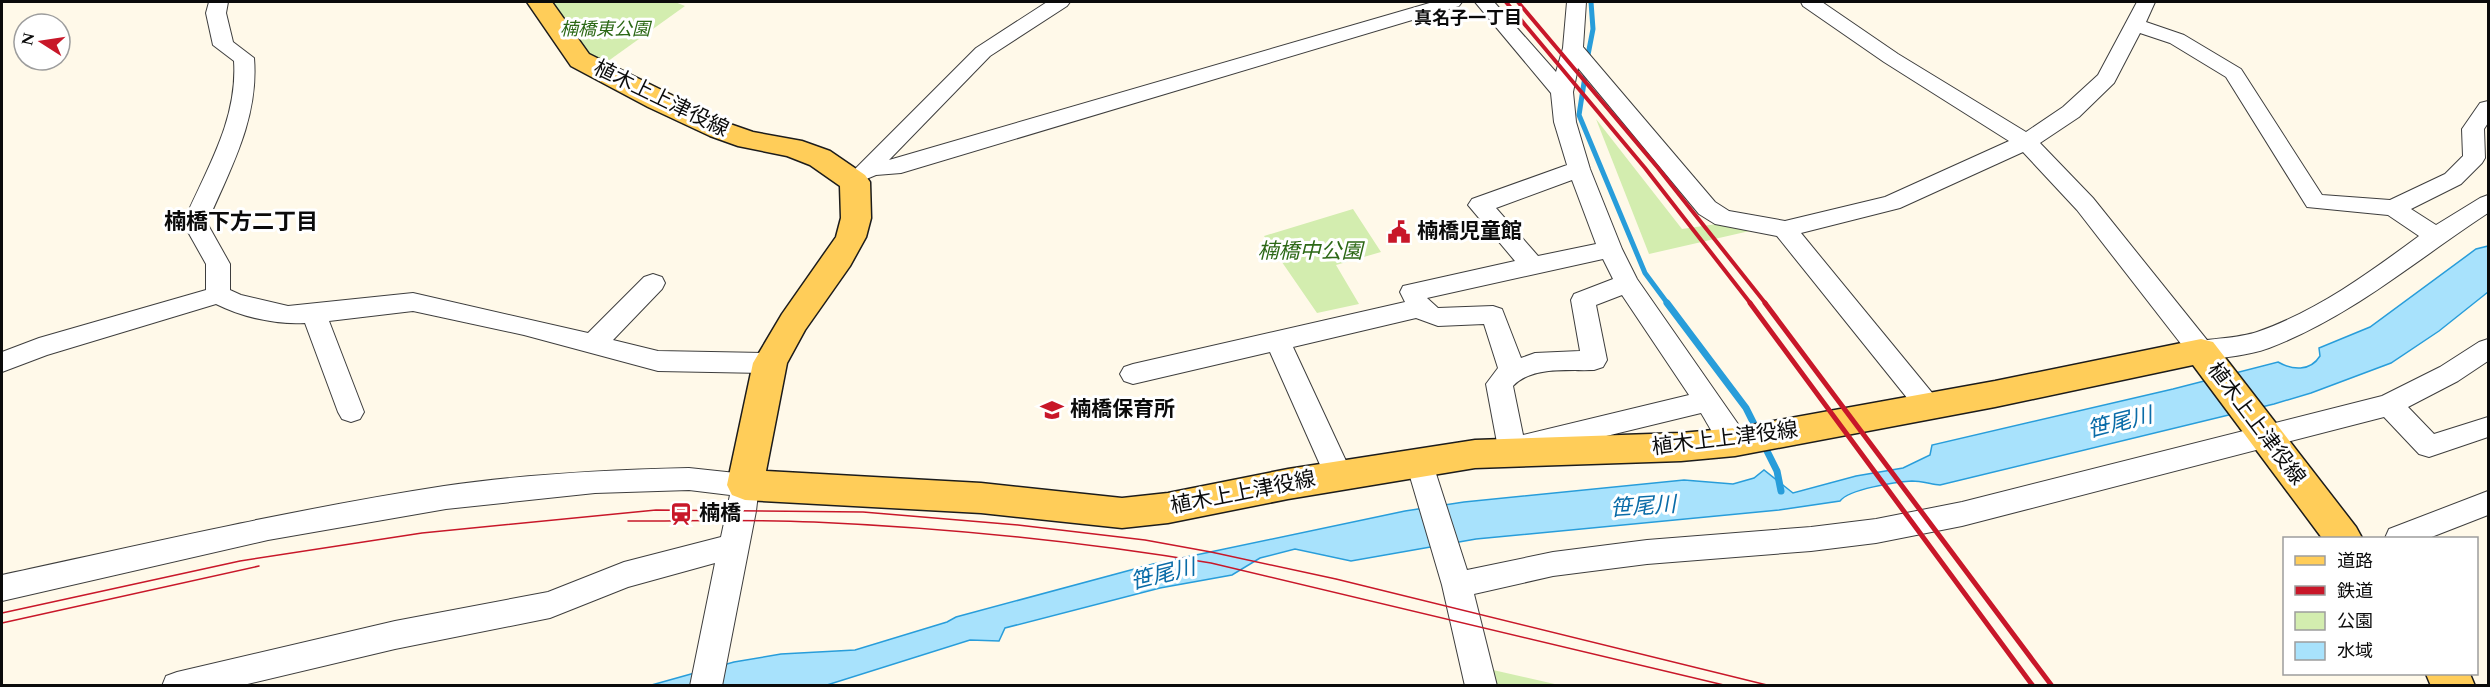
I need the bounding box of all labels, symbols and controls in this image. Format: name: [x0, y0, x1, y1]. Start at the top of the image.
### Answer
district label: 真名子一丁目: [1414, 5, 1522, 32]
north arrow: [12, 12, 72, 72]
park label: 楠橋東公園: [560, 16, 653, 43]
text: N: [15, 30, 41, 48]
street label: 植木上上津役線: [588, 52, 734, 146]
district label: 楠橋下方二丁目: [164, 206, 318, 239]
place label: 楠橋児童館: [1417, 216, 1522, 248]
public building icon: 楠橋児童館: [1386, 219, 1412, 245]
park label: 楠橋中公園: [1258, 236, 1365, 268]
street label: 植木上上津役線: [2199, 356, 2313, 492]
place label: 楠橋保育所: [1070, 394, 1175, 426]
school or university icon: 楠橋保育所: [1039, 397, 1065, 423]
water label: 笹尾川: [2084, 399, 2158, 447]
street label: 植木上上津役線: [1650, 414, 1800, 464]
street label: 植木上上津役線: [1168, 463, 1318, 523]
water label: 笹尾川: [1609, 488, 1679, 526]
place label: 楠橋: [699, 498, 741, 530]
station icon: 楠橋: [668, 501, 694, 527]
legend: [2283, 537, 2478, 675]
text: 道路: [2337, 548, 2373, 575]
water label: 笹尾川: [1127, 551, 1201, 599]
text: 鉄道: [2337, 578, 2373, 605]
text: 公園: [2337, 608, 2373, 635]
text: 水域: [2337, 638, 2373, 665]

